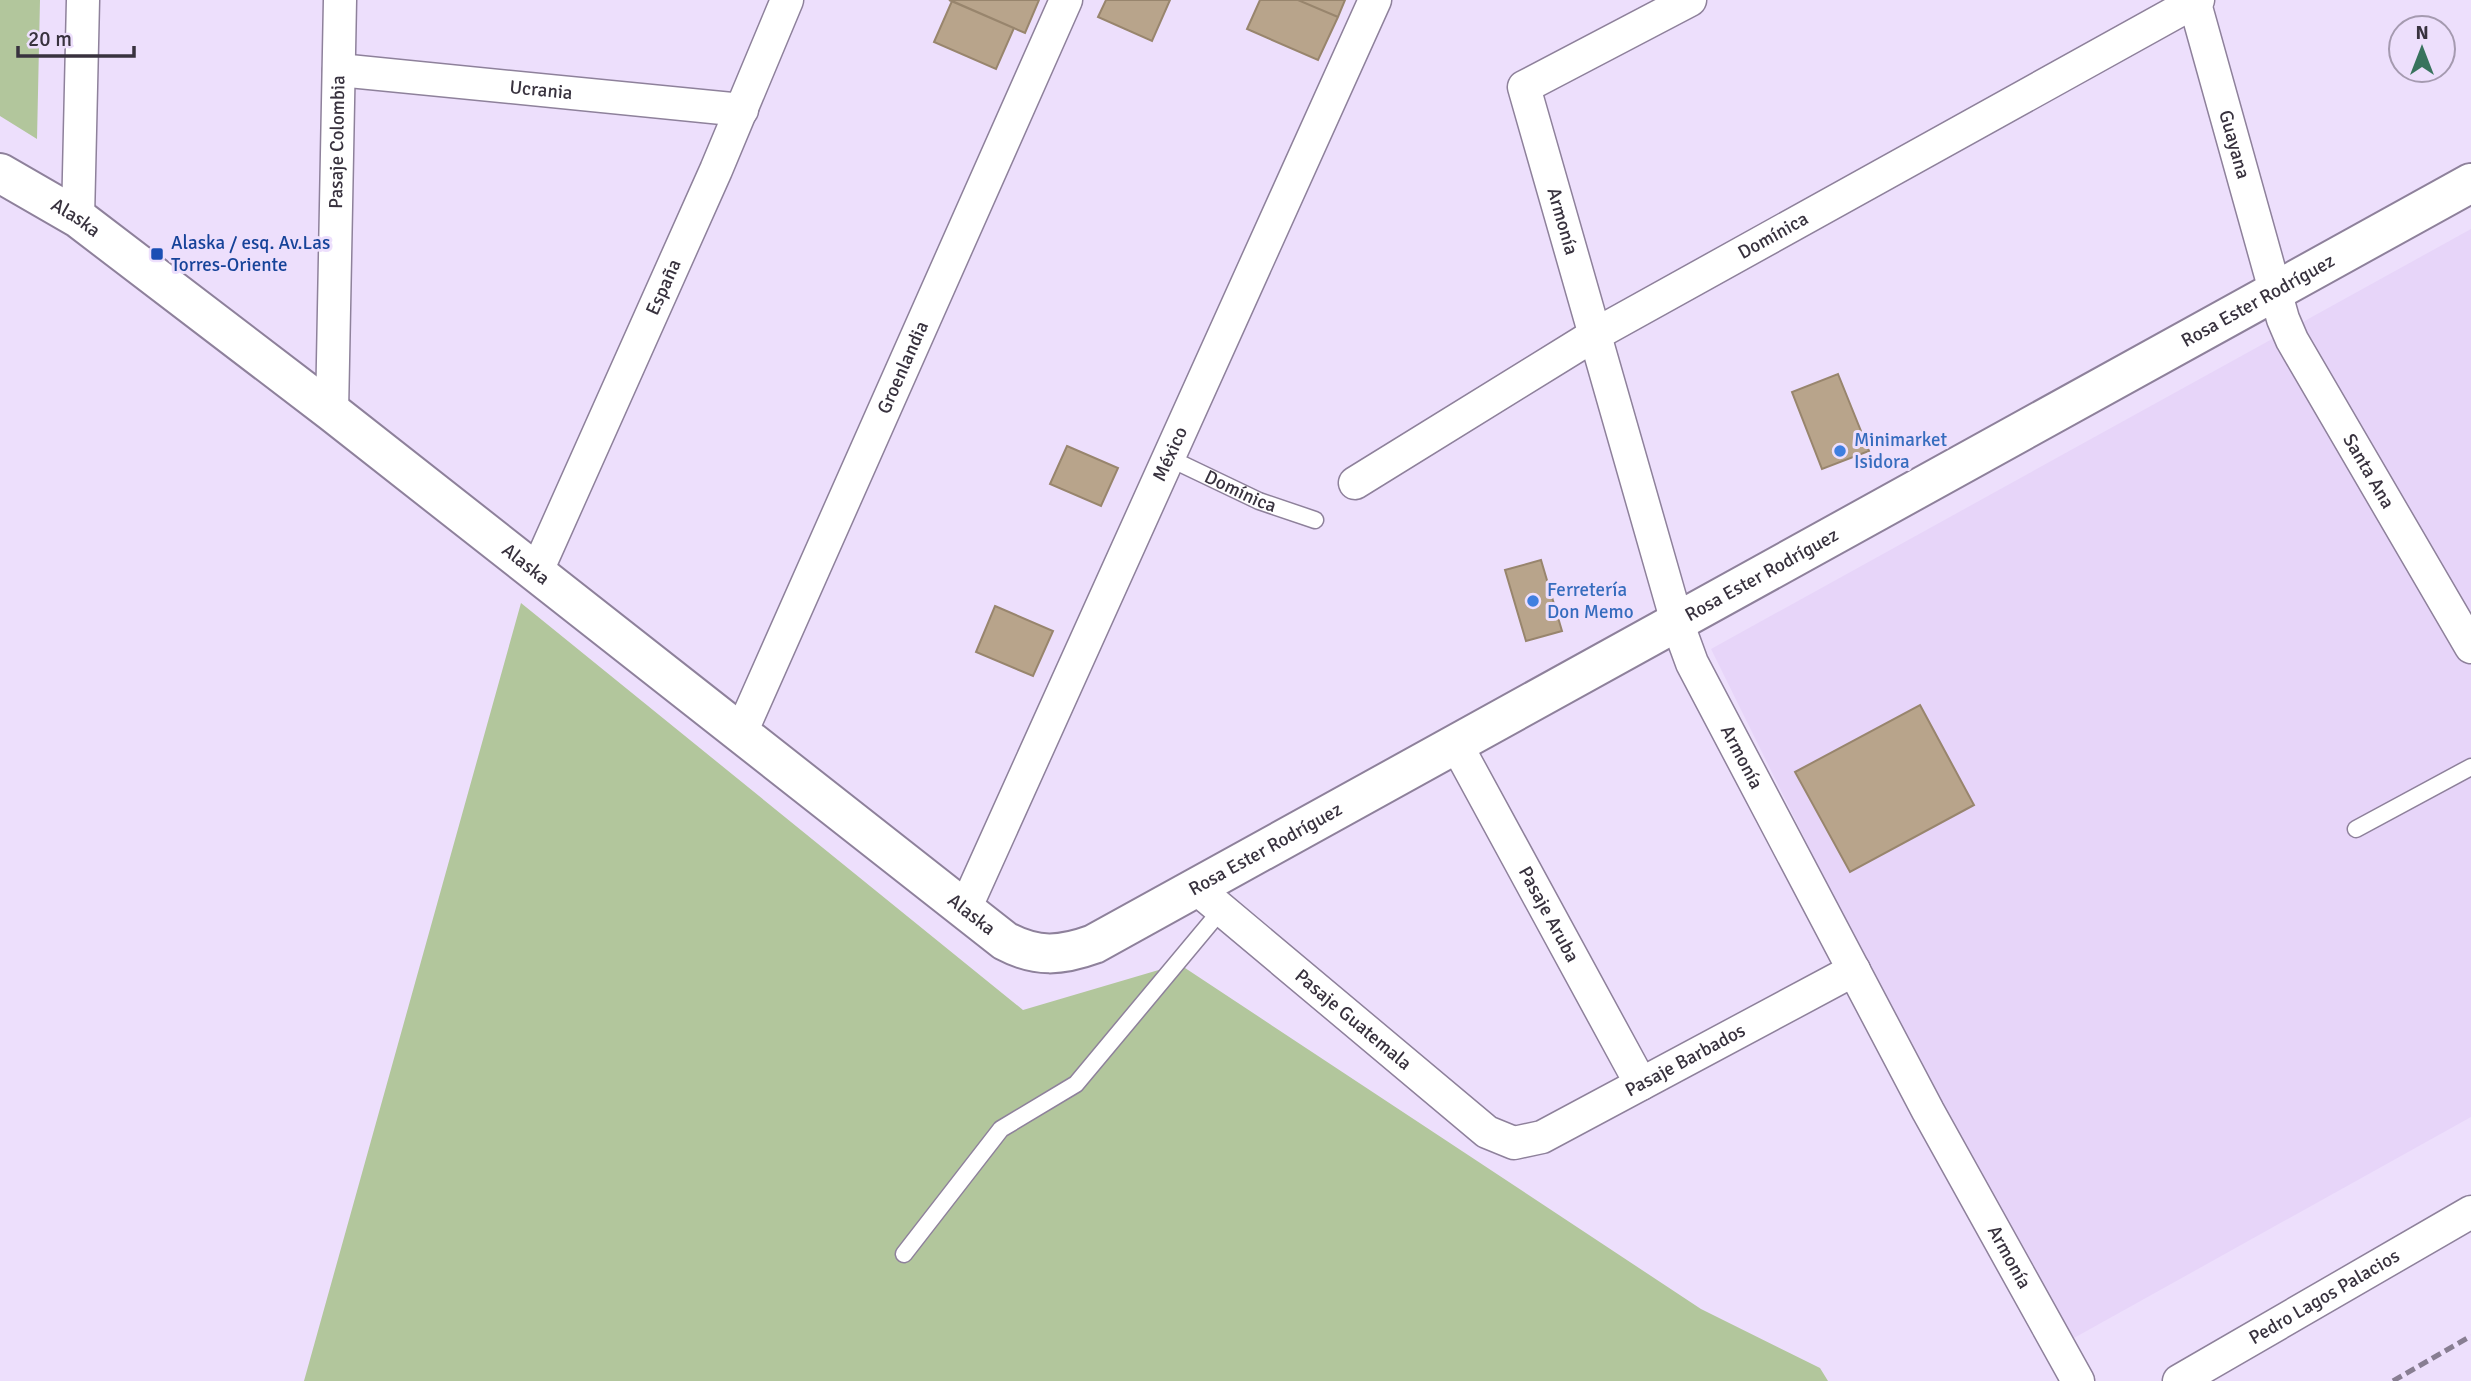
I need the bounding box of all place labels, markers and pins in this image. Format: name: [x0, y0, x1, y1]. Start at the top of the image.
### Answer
place label: Alaska / esq. Av.Las Torres-Oriente: [171, 231, 330, 277]
marker: Alaska / esq. Av.Las Torres-Oriente: [149, 246, 165, 262]
place label: Minimarket Isidora: [1854, 428, 1947, 474]
marker: Minimarket Isidora: [1832, 443, 1848, 459]
place label: Ferretería Don Memo: [1547, 578, 1634, 624]
marker: Ferretería Don Memo: [1525, 593, 1541, 609]

